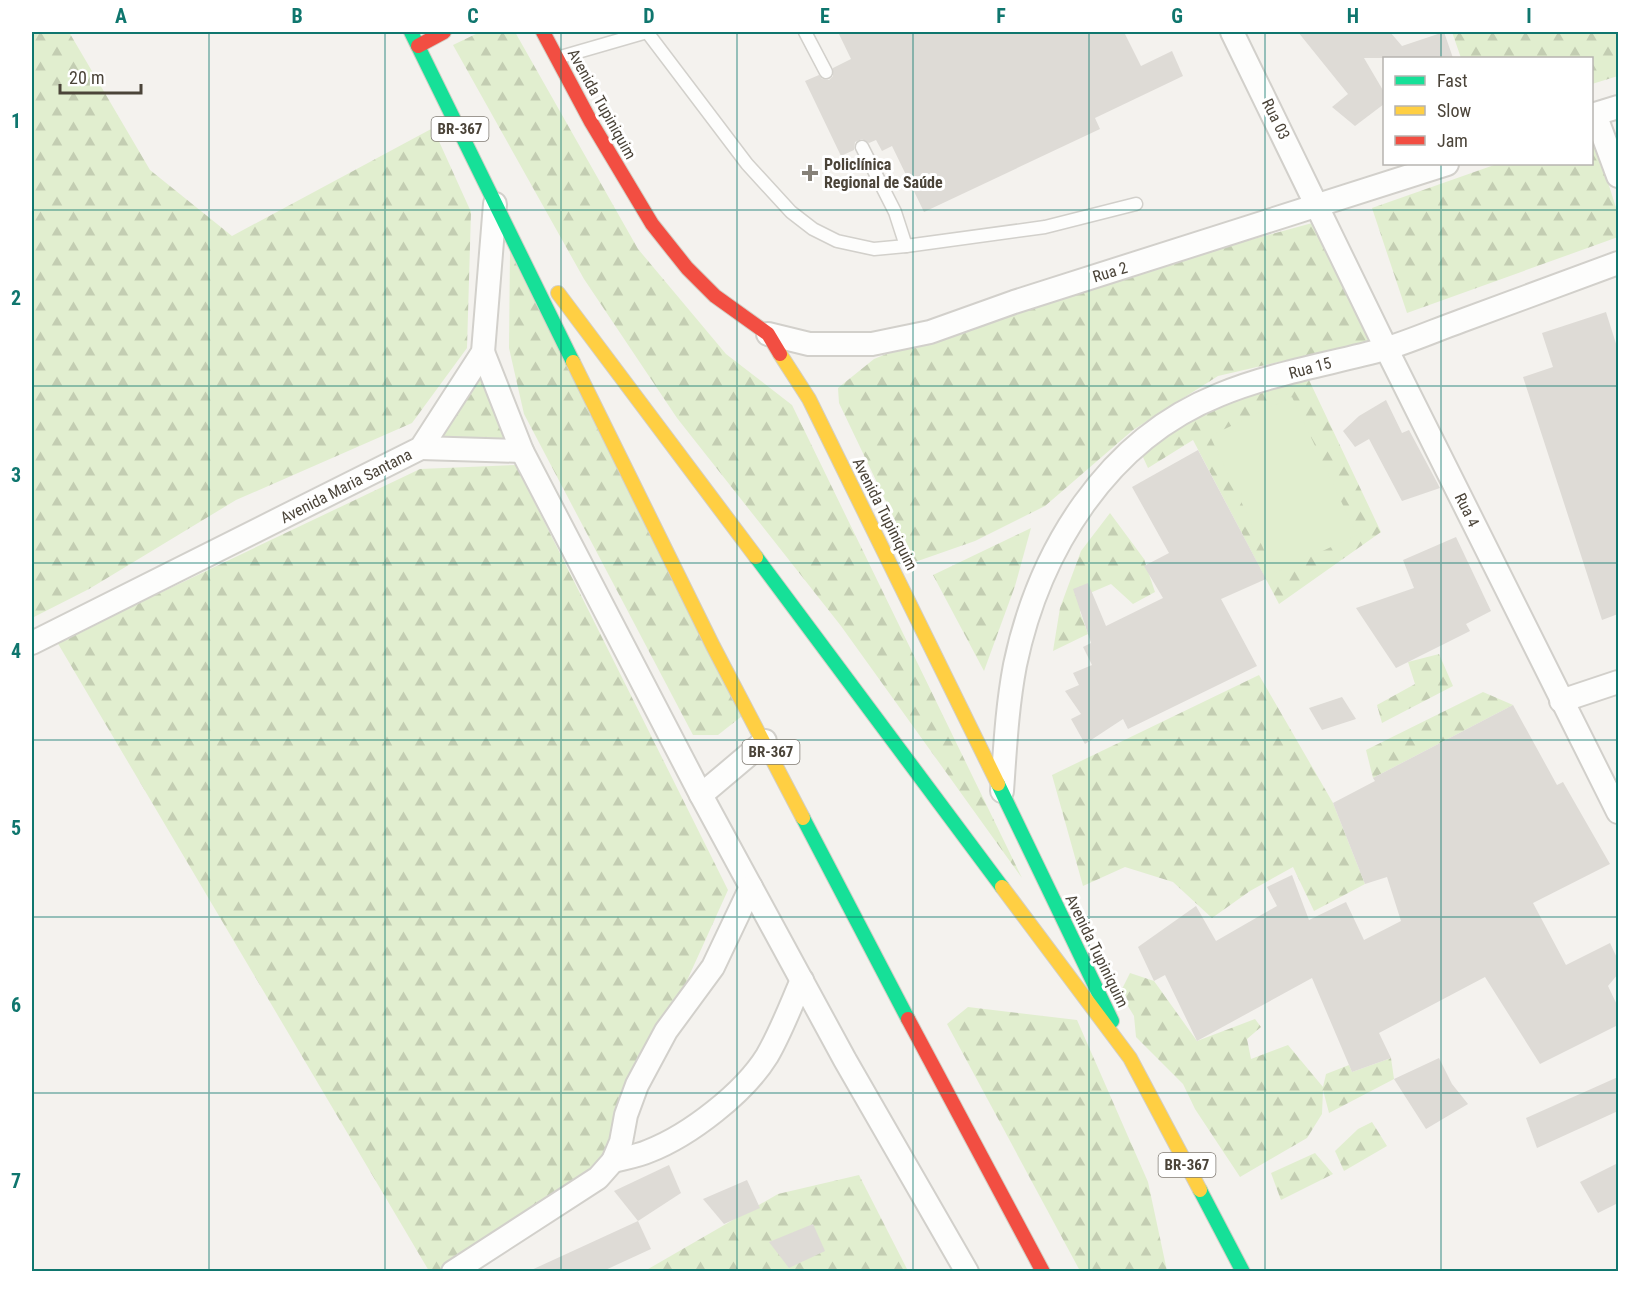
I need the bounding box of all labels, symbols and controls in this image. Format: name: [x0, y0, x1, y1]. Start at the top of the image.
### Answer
text: A: [115, 4, 127, 28]
text: B: [291, 4, 303, 28]
text: C: [467, 4, 479, 28]
text: D: [643, 4, 655, 28]
text: E: [820, 4, 830, 28]
text: F: [996, 4, 1006, 28]
text: G: [1171, 4, 1183, 28]
text: H: [1347, 4, 1359, 28]
text: I: [1526, 4, 1532, 28]
street label: Avenida Tupiniquim: [564, 46, 640, 162]
scale bar: [60, 57, 141, 95]
legend: [1383, 57, 1593, 165]
text: 20 m: [69, 67, 104, 88]
text: Fast: [1437, 70, 1468, 91]
street label: Rua 03: [1258, 95, 1294, 143]
text: Slow: [1437, 100, 1472, 121]
text: 1: [11, 109, 21, 133]
road number: BR-367: [432, 117, 488, 141]
text: Jam: [1437, 130, 1468, 151]
place label: Policlínica Regional de Saúde: [824, 155, 943, 192]
marker: Policlínica Regional de Saúde: [801, 164, 819, 182]
street label: Rua 2: [1090, 258, 1130, 286]
text: 2: [11, 286, 21, 310]
street label: Rua 15: [1287, 353, 1333, 383]
street label: Avenida Maria Santana: [277, 445, 415, 527]
street label: Avenida Tupiniquim: [849, 455, 921, 573]
text: 3: [11, 463, 21, 487]
street label: Rua 4: [1451, 490, 1483, 530]
text: 4: [11, 639, 21, 663]
road number: BR-367: [742, 740, 800, 764]
text: 5: [11, 816, 21, 840]
street label: Avenida Tupiniquim: [1061, 891, 1133, 1011]
text: 6: [11, 993, 21, 1017]
road number: BR-367: [1158, 1153, 1216, 1177]
text: 7: [11, 1169, 21, 1193]

